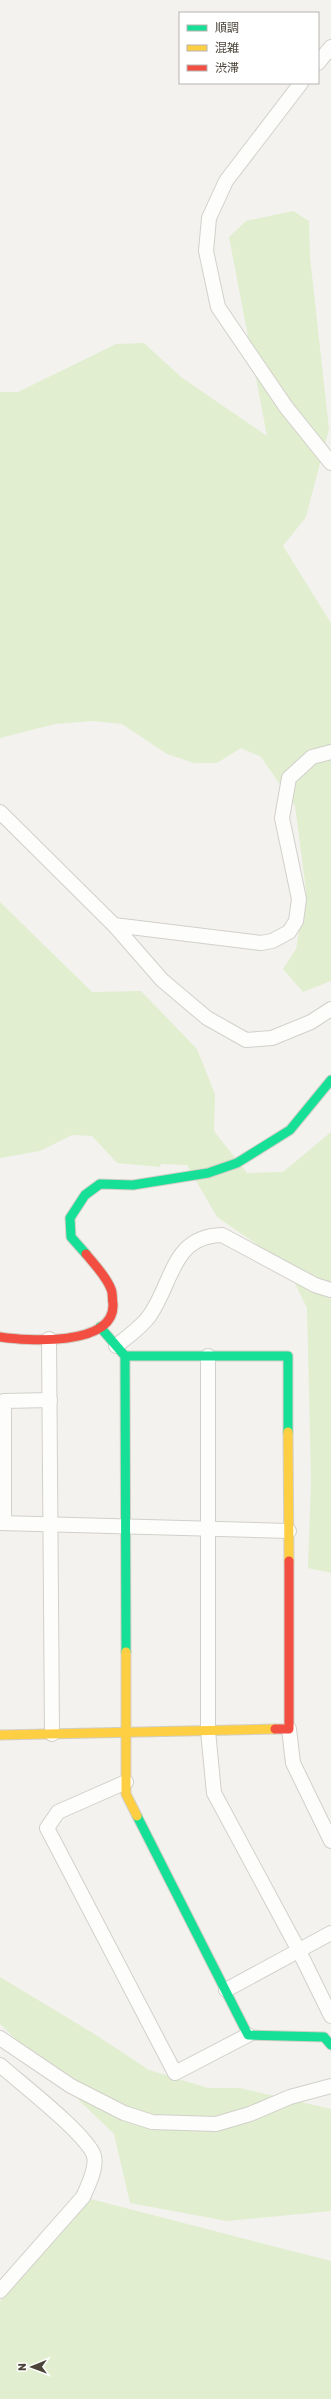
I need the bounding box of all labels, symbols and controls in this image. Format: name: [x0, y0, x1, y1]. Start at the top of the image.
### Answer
legend: [179, 12, 319, 84]
text: 順調: [215, 21, 239, 35]
text: 混雑: [215, 41, 239, 55]
text: 渋滞: [215, 61, 239, 75]
north arrow: [12, 2347, 52, 2387]
text: N: [16, 2363, 29, 2371]

